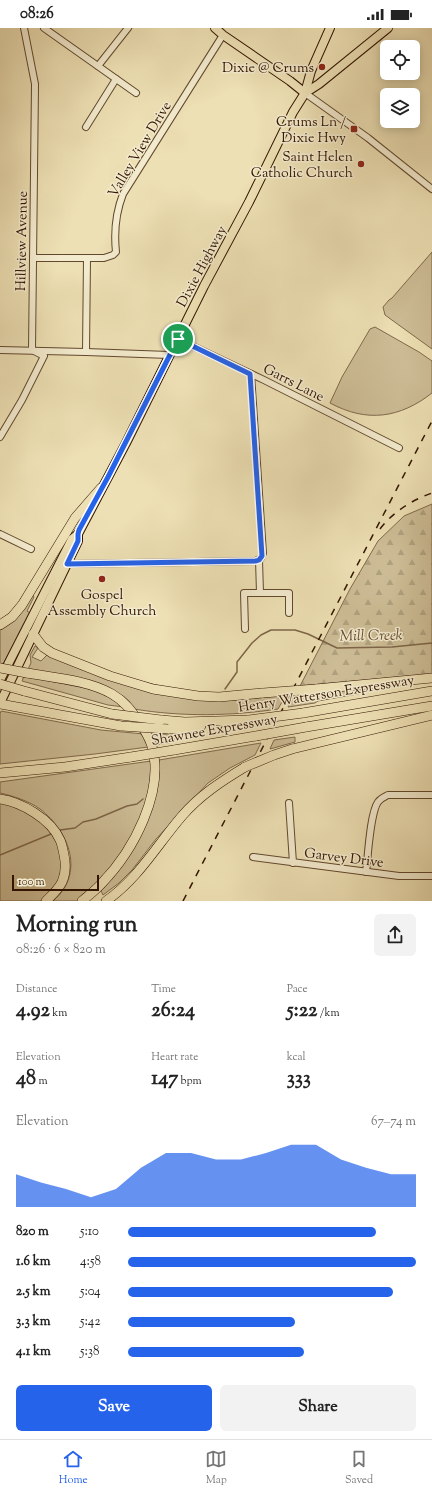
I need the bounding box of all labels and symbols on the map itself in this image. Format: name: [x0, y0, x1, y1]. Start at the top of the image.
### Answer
place label: Dixie @ Crums: [222, 59, 314, 79]
marker: Dixie @ Crums: [317, 62, 327, 72]
street label: Valley View Drive: [104, 98, 177, 202]
place label: Crums Ln / Dixie Hwy: [276, 113, 346, 149]
marker: Crums Ln / Dixie Hwy: [349, 124, 359, 134]
place label: Saint Helen Catholic Church: [251, 148, 353, 184]
marker: Saint Helen Catholic Church: [356, 159, 366, 169]
street label: Hillview Avenue: [12, 191, 34, 291]
street label: Dixie Highway: [173, 223, 233, 311]
pin: [161, 322, 195, 356]
street label: Garrs Lane: [259, 360, 327, 408]
marker: Gospel Assembly Church: [97, 574, 107, 584]
place label: Gospel Assembly Church: [48, 586, 156, 622]
water label: Mill Creek: [339, 625, 403, 648]
street label: Henry Watterson Expressway: [237, 671, 416, 719]
street label: Shawnee Expressway: [150, 710, 279, 752]
street label: Garvey Drive: [303, 844, 385, 874]
scale bar: [12, 873, 99, 892]

